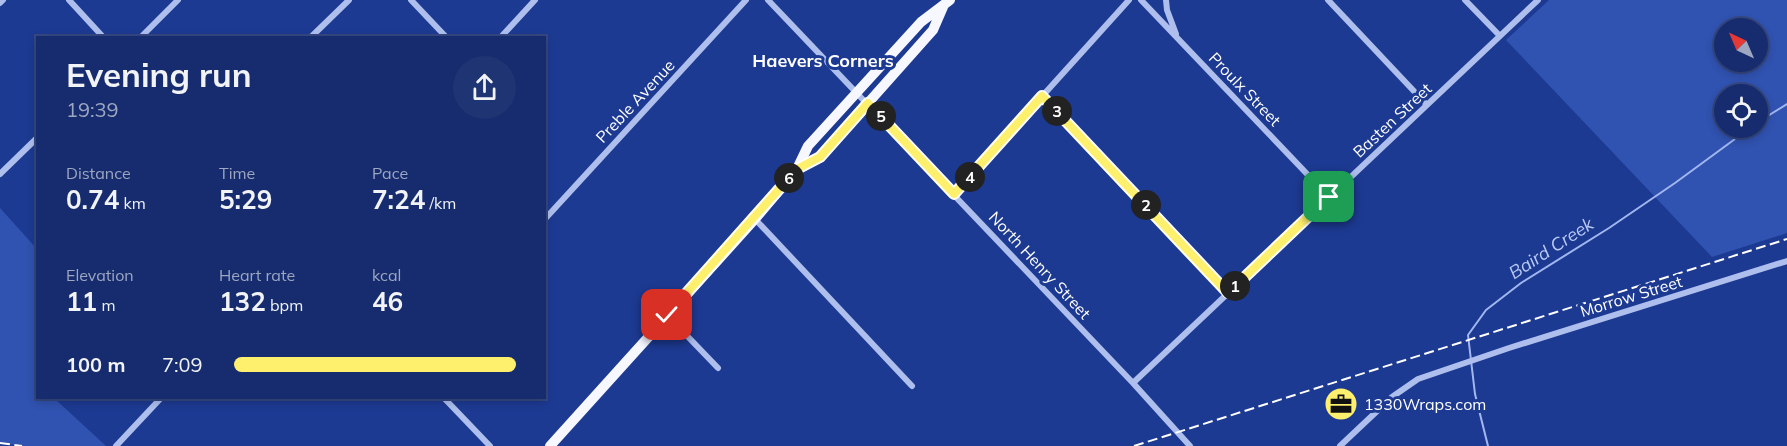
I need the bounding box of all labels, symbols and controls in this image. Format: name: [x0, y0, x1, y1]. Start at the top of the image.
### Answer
north arrow: [1714, 18, 1768, 72]
map controls: [1714, 18, 1768, 138]
street label: Proulx Street: [1205, 48, 1286, 130]
district label: Haevers Corners: [752, 49, 894, 72]
text: Evening run: [66, 54, 252, 95]
street label: Preble Avenue: [591, 55, 679, 147]
button: share: [453, 56, 516, 119]
street label: Basten Street: [1348, 78, 1436, 162]
button: locate: [1714, 84, 1768, 138]
pin: 3: [1042, 96, 1072, 126]
text: 19:39: [66, 97, 119, 122]
pin: 5: [866, 101, 896, 131]
text: 3: [1052, 101, 1062, 121]
text: 5: [876, 106, 886, 126]
pin: 4: [955, 162, 985, 192]
text: Distance: [66, 163, 131, 183]
text: Time: [219, 163, 255, 183]
text: Pace: [372, 163, 408, 183]
pin: 6: [774, 163, 804, 193]
text: 4: [965, 167, 975, 187]
text: 6: [784, 168, 794, 188]
pin: [1303, 171, 1354, 222]
icon: arrive: [1312, 180, 1345, 213]
text: 0.74: [66, 183, 119, 216]
text: 5:29: [219, 183, 272, 216]
text: 7:24: [372, 183, 425, 216]
pin: 2: [1131, 190, 1161, 220]
text: km: [119, 193, 146, 213]
text: /km: [425, 193, 456, 213]
text: 2: [1141, 195, 1151, 215]
street label: North Henry Street: [985, 207, 1095, 323]
water label: Baird Creek: [1504, 212, 1598, 284]
text: Elevation: [66, 265, 134, 285]
text: Heart rate: [219, 265, 295, 285]
text: kcal: [372, 265, 401, 285]
pin: 1: [1220, 271, 1250, 301]
street label: Morrow Street: [1578, 271, 1685, 321]
text: 1: [1230, 276, 1240, 296]
text: 11: [66, 285, 97, 318]
text: 132: [219, 285, 266, 318]
text: 46: [372, 285, 403, 318]
pin: [641, 289, 692, 340]
text: m: [97, 295, 115, 315]
text: bpm: [266, 295, 303, 315]
icon: check: [650, 298, 683, 331]
text: 100 m: [66, 352, 125, 377]
text: 7:09: [162, 352, 203, 377]
office icon: 1330Wraps.com: [1323, 386, 1359, 422]
place label: 1330Wraps.com: [1364, 394, 1486, 414]

